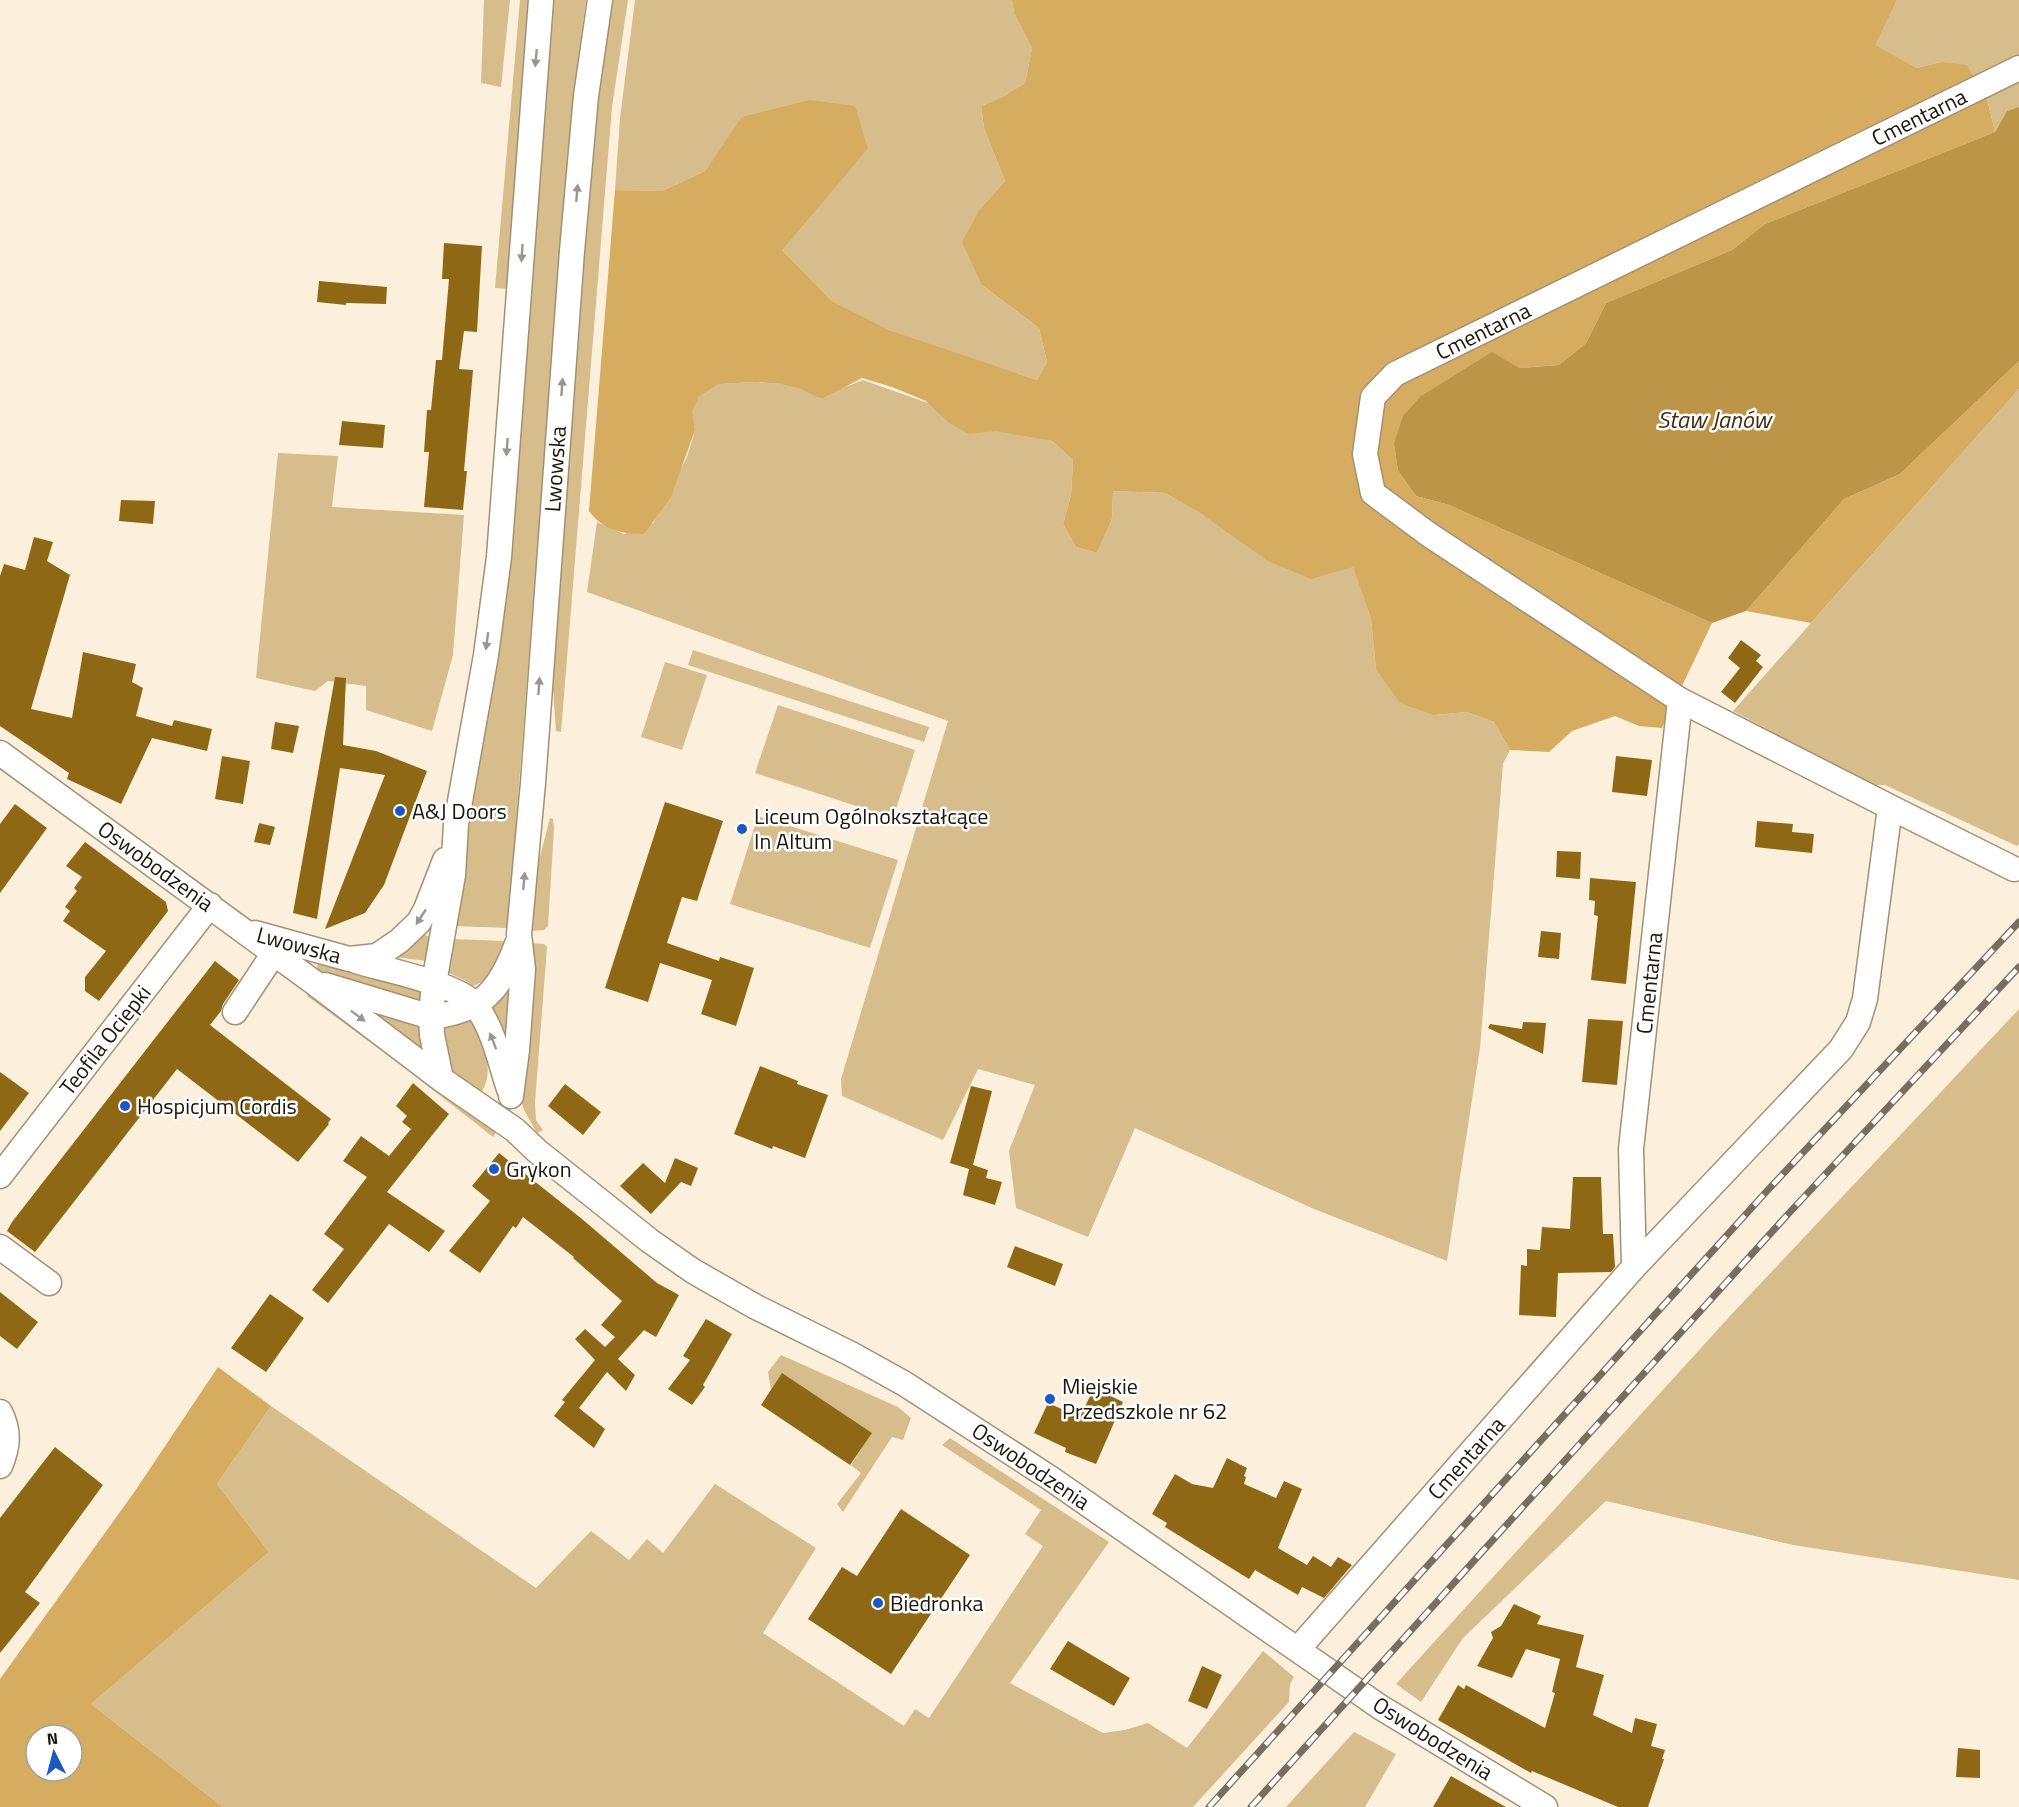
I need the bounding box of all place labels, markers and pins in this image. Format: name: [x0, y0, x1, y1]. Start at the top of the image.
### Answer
place label: A&J Doors: [412, 794, 507, 828]
place label: Liceum Ogólnokształcące In Altum: [754, 799, 988, 858]
marker: A&J Doors: [393, 804, 407, 818]
marker: Liceum Ogólnokształcące In Altum: [735, 822, 749, 836]
place label: Hospicjum Cordis: [137, 1089, 297, 1123]
marker: Hospicjum Cordis: [118, 1099, 132, 1113]
place label: Grykon: [506, 1152, 571, 1186]
marker: Grykon: [487, 1162, 501, 1176]
place label: Miejskie Przedszkole nr 62: [1062, 1369, 1227, 1428]
marker: Miejskie Przedszkole nr 62: [1043, 1392, 1057, 1406]
place label: Biedronka: [890, 1586, 983, 1620]
marker: Biedronka: [871, 1596, 885, 1610]

